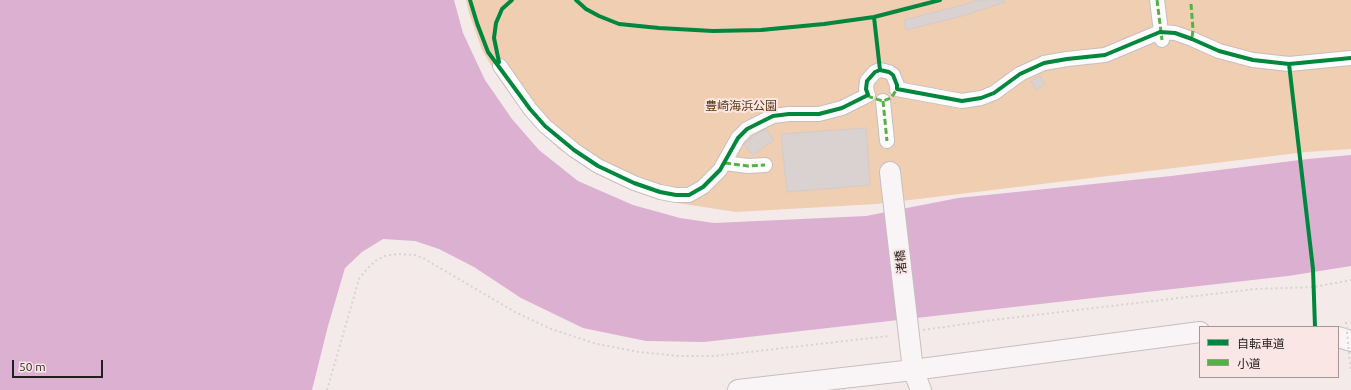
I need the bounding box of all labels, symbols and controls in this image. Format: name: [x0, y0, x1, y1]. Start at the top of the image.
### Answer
park label: 豊崎海浜公園: [705, 99, 777, 113]
street label: 渚橋: [893, 249, 909, 275]
legend: [1199, 326, 1339, 378]
text: 自転車道: [1237, 337, 1285, 350]
scale bar: [14, 352, 105, 378]
text: 小道: [1237, 357, 1261, 370]
text: 50 m: [19, 360, 46, 373]

